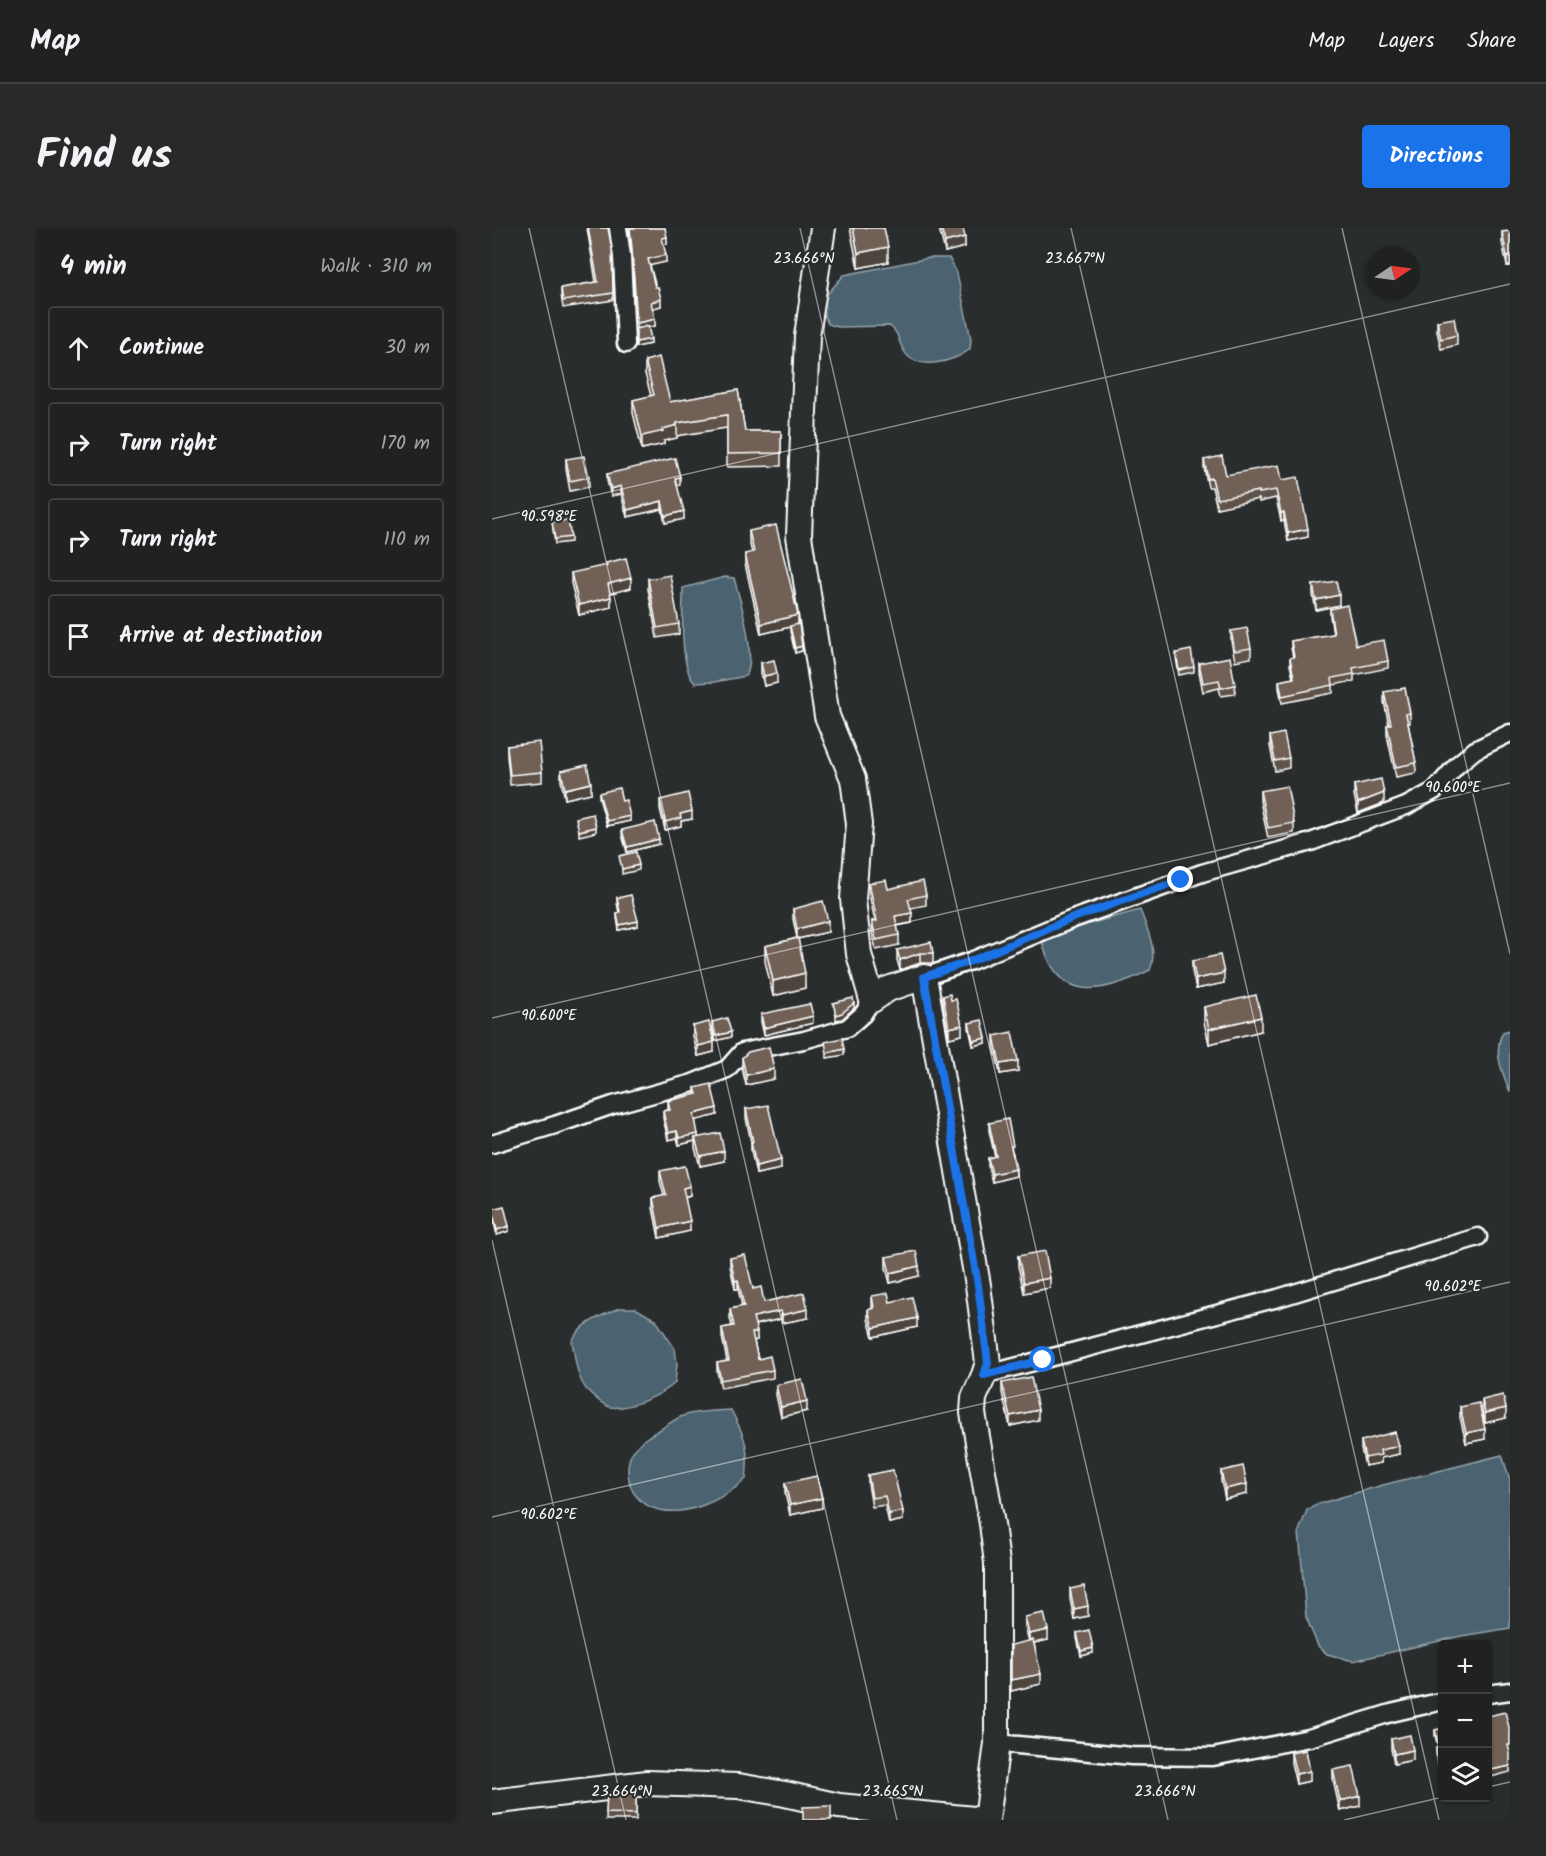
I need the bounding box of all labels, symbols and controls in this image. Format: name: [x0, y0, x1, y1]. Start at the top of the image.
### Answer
text: Map: [30, 19, 81, 64]
text: Map: [1308, 25, 1345, 58]
text: Layers: [1378, 25, 1434, 58]
text: Share: [1467, 25, 1516, 58]
text: Find us: [36, 123, 172, 190]
button: Directions: [1362, 125, 1510, 188]
text: 4 min: [60, 246, 127, 288]
north arrow: [1366, 246, 1420, 300]
text: 23.666°N: [773, 247, 835, 271]
text: 23.667°N: [1045, 247, 1105, 271]
text: Walk · 310 m: [320, 251, 432, 283]
text: Continue: [119, 331, 204, 366]
icon: ahead: [62, 332, 95, 365]
text: 30 m: [385, 332, 430, 364]
text: Turn right: [119, 427, 217, 462]
icon: right: [62, 428, 95, 461]
text: 170 m: [381, 428, 430, 460]
text: 90.598°E: [521, 505, 579, 529]
text: Turn right: [119, 523, 217, 558]
icon: right: [62, 524, 95, 557]
text: 110 m: [384, 524, 430, 556]
text: Arrive at destination: [119, 619, 322, 654]
icon: arrive: [62, 620, 95, 653]
text: 90.600°E: [1425, 776, 1482, 800]
route end: [1167, 866, 1193, 892]
text: 90.600°E: [521, 1004, 578, 1028]
text: 90.602°E: [1425, 1275, 1483, 1299]
route start: [1029, 1346, 1055, 1372]
text: 90.602°E: [521, 1503, 579, 1527]
map controls: [1438, 1640, 1492, 1802]
button: +: [1438, 1640, 1492, 1694]
button: −: [1438, 1694, 1492, 1748]
button: layers: [1438, 1748, 1492, 1802]
text: 23.664°N: [591, 1780, 653, 1804]
text: 23.665°N: [863, 1780, 923, 1804]
text: 23.666°N: [1134, 1780, 1196, 1804]

